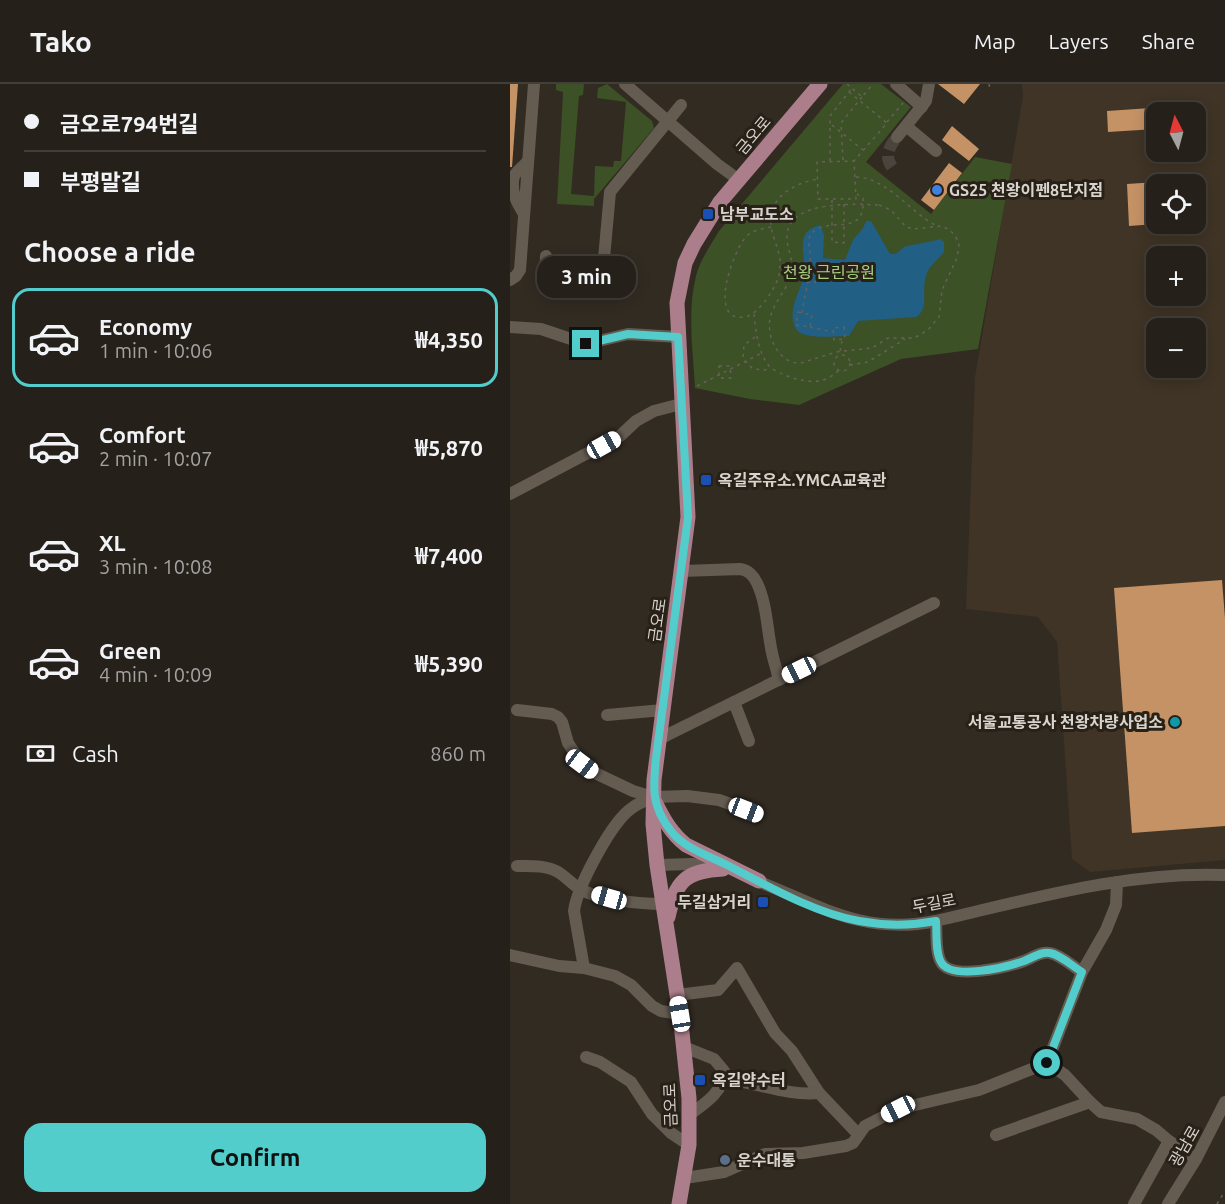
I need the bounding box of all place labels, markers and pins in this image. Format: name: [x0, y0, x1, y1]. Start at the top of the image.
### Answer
place label: GS25 천왕이펜8단지점: [949, 181, 1103, 199]
marker: GS25 천왕이펜8단지점: [930, 183, 944, 197]
place label: 남부교도소: [720, 205, 794, 223]
marker: 남부교도소: [701, 207, 715, 221]
place label: 옥길주유소.YMCA교육관: [718, 471, 886, 489]
marker: 옥길주유소.YMCA교육관: [699, 473, 713, 487]
place label: 서울교통공사 천왕차량사업소: [968, 713, 1163, 731]
marker: 서울교통공사 천왕차량사업소: [1168, 715, 1182, 729]
place label: 두길삼거리: [677, 893, 751, 911]
marker: 두길삼거리: [756, 895, 770, 909]
place label: 옥길약수터: [712, 1071, 786, 1089]
marker: 옥길약수터: [693, 1073, 707, 1087]
place label: 운수대통: [737, 1151, 796, 1169]
marker: 운수대통: [718, 1153, 732, 1167]

